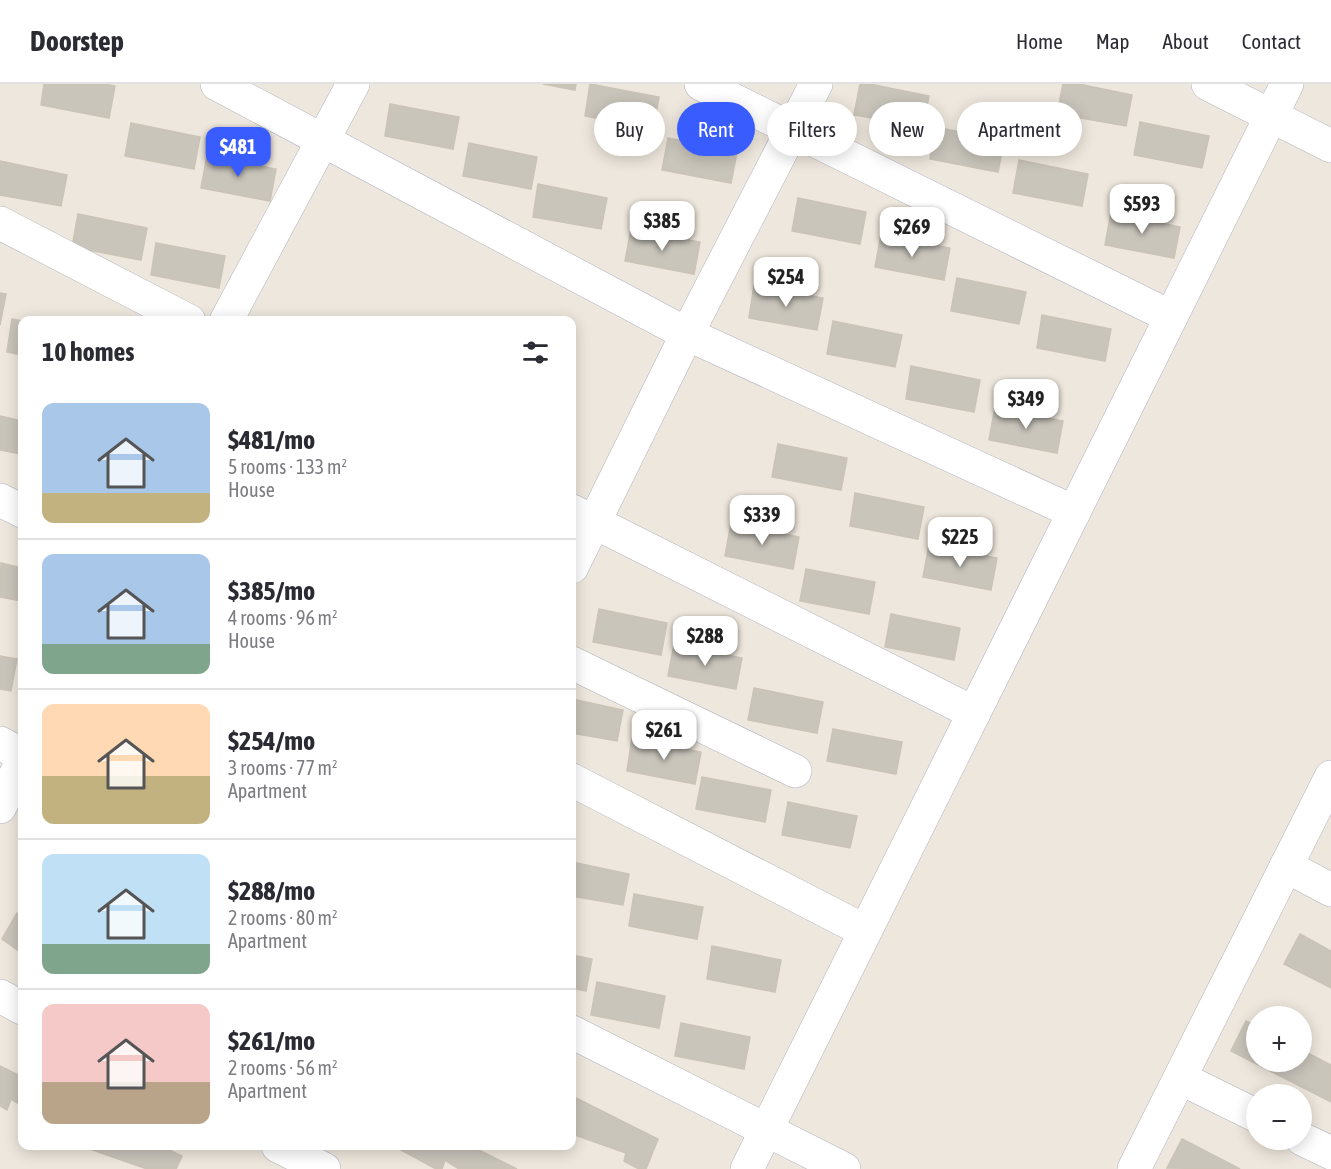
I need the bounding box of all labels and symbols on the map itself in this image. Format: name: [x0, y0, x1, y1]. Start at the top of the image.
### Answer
pin: $481: [202, 127, 274, 178]
pin: $593: [1106, 184, 1178, 235]
pin: $385: [626, 201, 698, 252]
pin: $269: [876, 207, 948, 258]
pin: $254: [750, 257, 822, 308]
pin: $349: [990, 379, 1062, 430]
pin: $339: [726, 495, 798, 546]
pin: $225: [924, 517, 996, 568]
pin: $288: [669, 616, 741, 667]
pin: $261: [628, 710, 700, 761]

